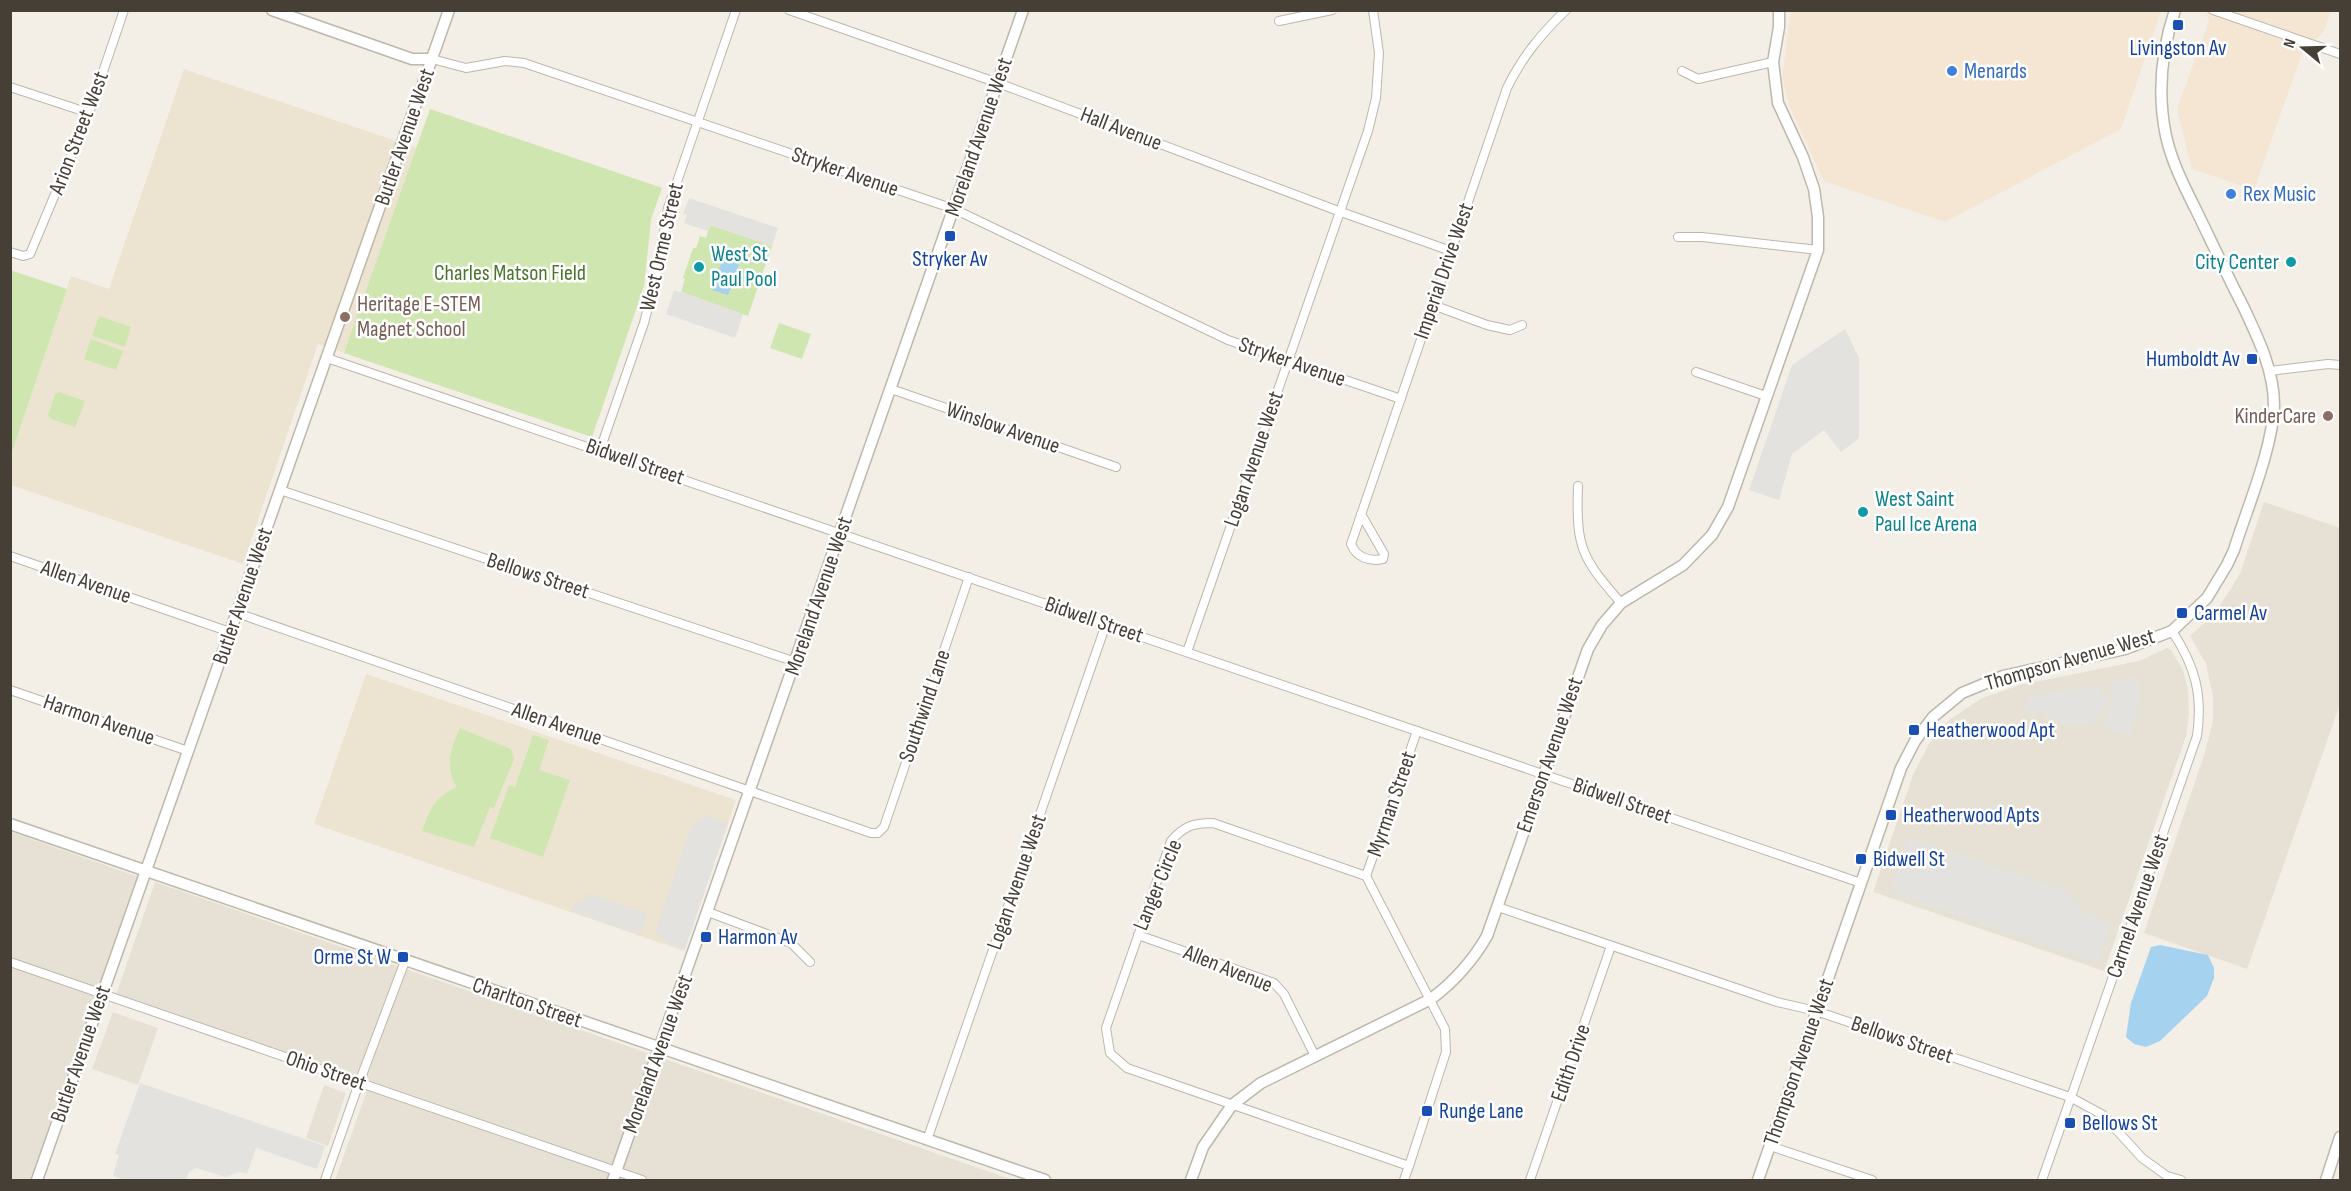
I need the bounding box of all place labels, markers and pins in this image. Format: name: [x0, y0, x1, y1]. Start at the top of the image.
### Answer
marker: Livingston Av: [2171, 18, 2185, 32]
place label: Livingston Av: [2129, 35, 2227, 62]
place label: Menards: [1964, 58, 2027, 85]
marker: Menards: [1945, 64, 1959, 78]
place label: Rex Music: [2243, 181, 2316, 208]
marker: Rex Music: [2224, 187, 2238, 201]
marker: Stryker Av: [943, 229, 957, 243]
place label: West St Paul Pool: [711, 241, 777, 293]
place label: Stryker Av: [912, 246, 988, 273]
place label: City Center: [2195, 249, 2279, 276]
marker: City Center: [2284, 255, 2298, 269]
marker: West St Paul Pool: [692, 260, 706, 274]
place label: Heritage E-STEM Magnet School: [357, 291, 481, 343]
marker: Heritage E-STEM Magnet School: [338, 310, 352, 324]
place label: Humboldt Av: [2146, 346, 2240, 373]
marker: Humboldt Av: [2245, 352, 2259, 366]
place label: KinderCare: [2235, 403, 2316, 430]
marker: KinderCare: [2321, 409, 2335, 423]
place label: West Saint Paul Ice Arena: [1875, 486, 1977, 538]
marker: West Saint Paul Ice Arena: [1856, 505, 1870, 519]
place label: Carmel Av: [2194, 600, 2268, 627]
marker: Carmel Av: [2175, 606, 2189, 620]
place label: Heatherwood Apt: [1926, 717, 2055, 744]
marker: Heatherwood Apt: [1907, 723, 1921, 737]
place label: Heatherwood Apts: [1903, 802, 2040, 829]
marker: Heatherwood Apts: [1884, 808, 1898, 822]
place label: Bidwell St: [1873, 846, 1945, 873]
marker: Bidwell St: [1854, 852, 1868, 866]
place label: Harmon Av: [718, 924, 798, 951]
marker: Harmon Av: [699, 930, 713, 944]
place label: Orme St W: [313, 944, 391, 971]
marker: Orme St W: [396, 950, 410, 964]
place label: Runge Lane: [1439, 1098, 1524, 1125]
marker: Runge Lane: [1420, 1104, 1434, 1118]
place label: Bellows St: [2082, 1110, 2158, 1137]
marker: Bellows St: [2063, 1116, 2077, 1130]

